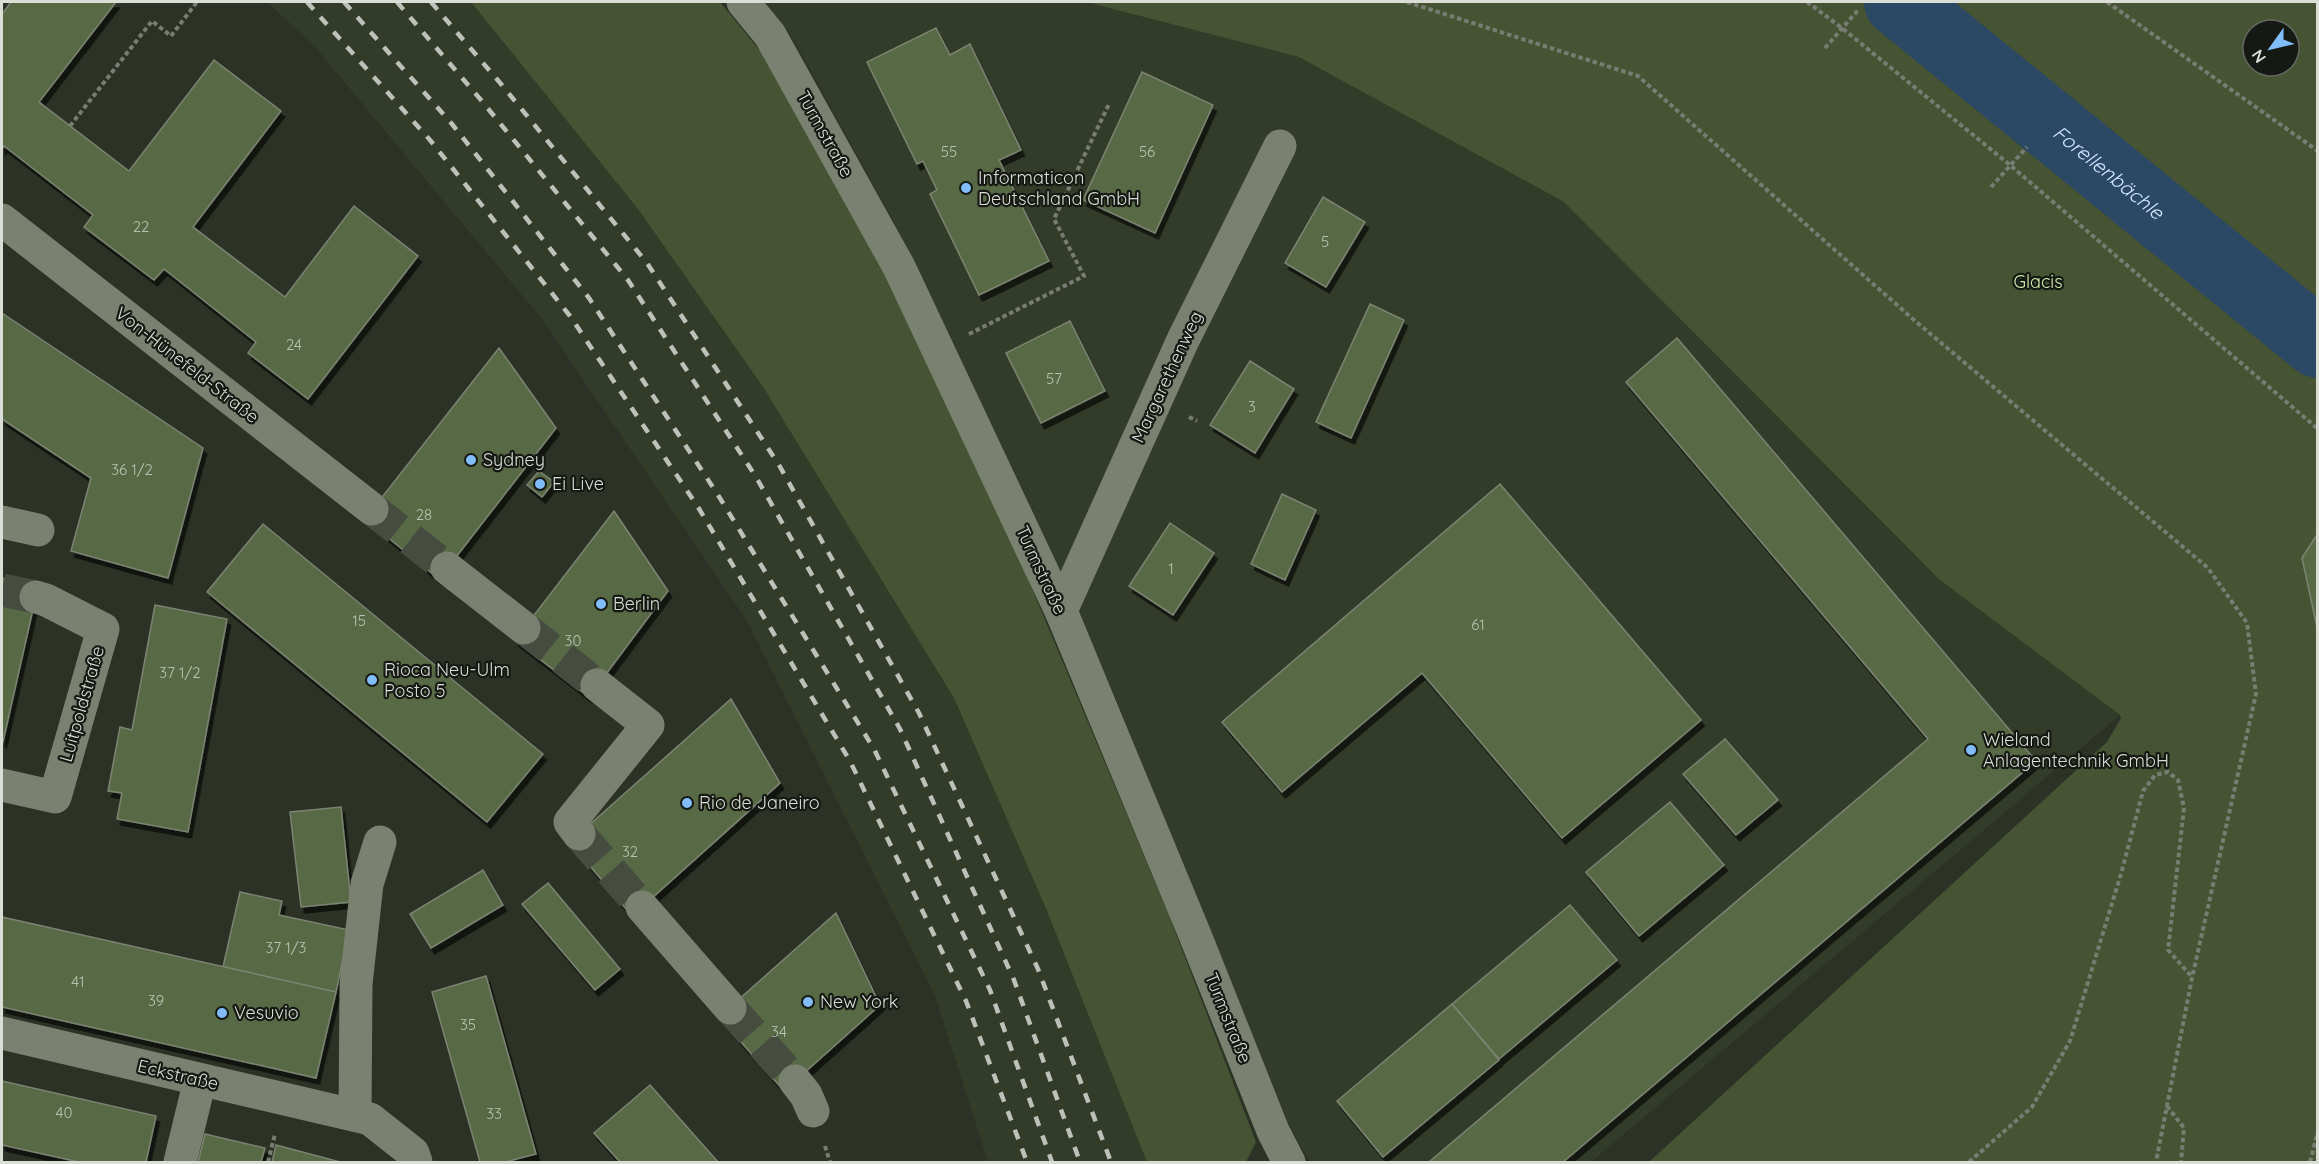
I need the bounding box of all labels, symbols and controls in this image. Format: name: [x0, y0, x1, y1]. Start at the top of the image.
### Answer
north arrow: [2241, 18, 2301, 78]
text: N: [2247, 46, 2270, 67]
street label: Turmstraße: [792, 86, 859, 181]
water label: Forellenbächle: [2048, 120, 2170, 225]
house number: 55: [941, 142, 957, 161]
house number: 56: [1139, 142, 1155, 161]
place label: Informaticon Deutschland GmbH: [978, 166, 1140, 210]
marker: Informaticon Deutschland GmbH: [959, 181, 973, 195]
house number: 22: [133, 217, 149, 236]
house number: 5: [1321, 232, 1329, 251]
park label: Glacis: [2013, 270, 2063, 293]
street label: Von-Hünefeld-Straße: [111, 301, 264, 428]
street label: Margarethenweg: [1126, 307, 1207, 446]
house number: 24: [286, 335, 302, 354]
house number: 57: [1046, 369, 1062, 388]
house number: 3: [1248, 397, 1256, 416]
place label: Sydney: [483, 448, 545, 471]
marker: Sydney: [464, 453, 478, 467]
house number: 36 1/2: [111, 460, 153, 479]
place label: Ei Live: [552, 472, 604, 495]
marker: Ei Live: [533, 477, 547, 491]
house number: 28: [416, 505, 432, 524]
street label: Turmstraße: [1011, 522, 1072, 618]
house number: 1: [1168, 559, 1174, 578]
place label: Berlin: [613, 592, 660, 615]
marker: Berlin: [594, 597, 608, 611]
house number: 15: [352, 611, 366, 630]
house number: 61: [1471, 615, 1485, 634]
house number: 30: [565, 631, 581, 650]
street label: Luitpoldstraße: [54, 643, 109, 765]
place label: Rioca Neu-Ulm Posto 5: [384, 658, 510, 702]
house number: 37 1/2: [159, 663, 201, 682]
marker: Rioca Neu-Ulm Posto 5: [365, 673, 379, 687]
place label: Wieland Anlagentechnik GmbH: [1983, 728, 2169, 772]
marker: Wieland Anlagentechnik GmbH: [1964, 743, 1978, 757]
place label: Rio de Janeiro: [699, 791, 820, 814]
marker: Rio de Janeiro: [680, 796, 694, 810]
house number: 32: [622, 842, 638, 861]
house number: 37 1/3: [266, 938, 307, 957]
street label: Turmstraße: [1200, 969, 1257, 1066]
house number: 41: [71, 972, 85, 991]
place label: New York: [820, 990, 898, 1013]
house number: 39: [148, 991, 164, 1010]
marker: New York: [801, 995, 815, 1009]
place label: Vesuvio: [234, 1001, 299, 1024]
marker: Vesuvio: [215, 1006, 229, 1020]
house number: 35: [460, 1015, 476, 1034]
house number: 34: [771, 1022, 787, 1041]
street label: Eckstraße: [135, 1054, 221, 1095]
house number: 40: [56, 1103, 72, 1122]
house number: 33: [486, 1104, 502, 1123]

